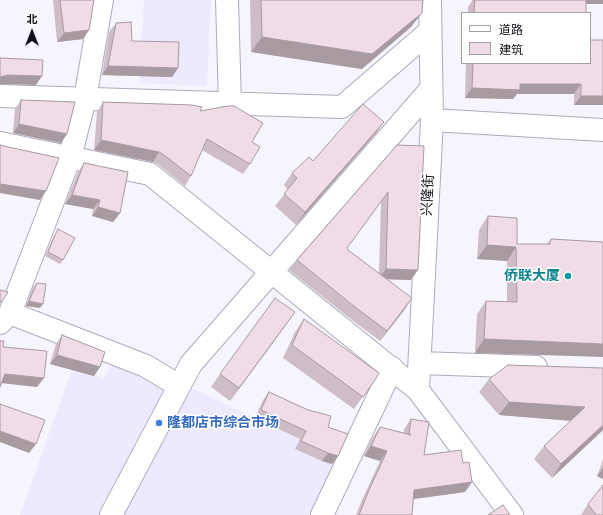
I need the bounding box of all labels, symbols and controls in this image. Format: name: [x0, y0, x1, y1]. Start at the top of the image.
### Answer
north arrow: [12, 12, 52, 52]
legend: [461, 12, 591, 64]
text: 北: [27, 14, 38, 25]
text: 道路: [499, 24, 523, 36]
text: 建筑: [499, 44, 523, 56]
street label: 兴隆街: [419, 174, 437, 216]
place label: 侨联大厦: [504, 268, 560, 284]
marker: 侨联大厦: [563, 271, 573, 281]
place label: 隆都店市综合市场: [167, 415, 279, 431]
marker: 隆都店市综合市场: [154, 418, 164, 428]

